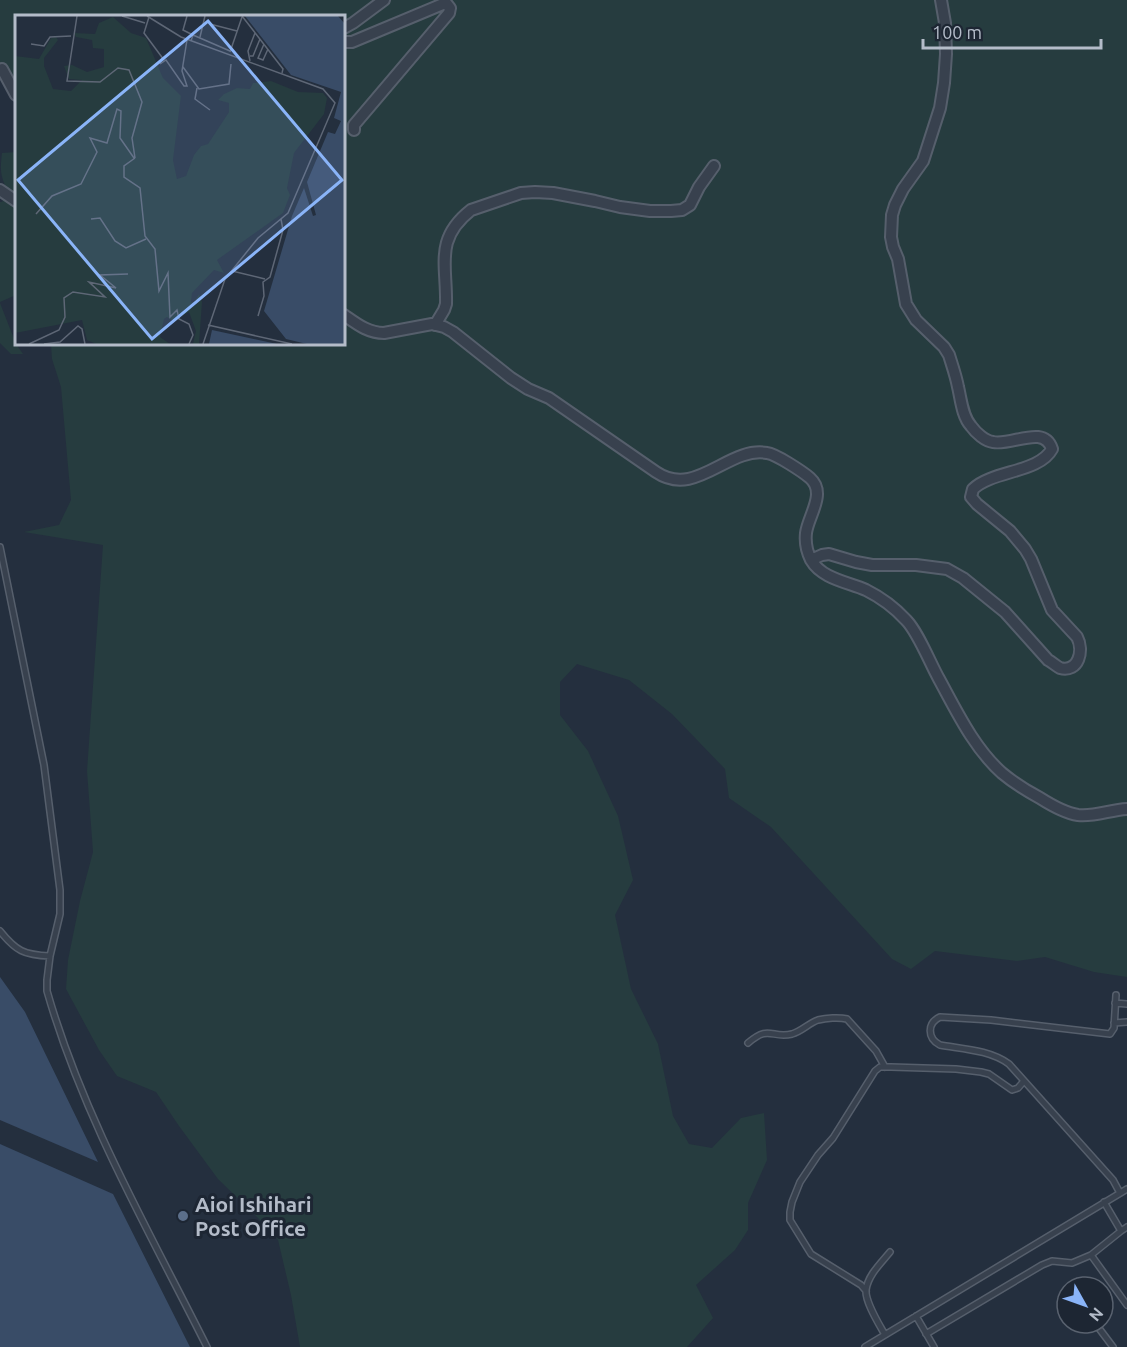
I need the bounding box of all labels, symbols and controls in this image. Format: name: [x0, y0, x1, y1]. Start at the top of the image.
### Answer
scale bar: [923, 12, 1102, 50]
inset map: [15, 15, 345, 345]
text: 100 m: [932, 22, 982, 42]
place label: Aioi Ishihari Post Office: [195, 1192, 312, 1240]
marker: Aioi Ishihari Post Office: [176, 1209, 190, 1223]
north arrow: [1055, 1275, 1115, 1335]
text: N: [1086, 1304, 1107, 1325]

